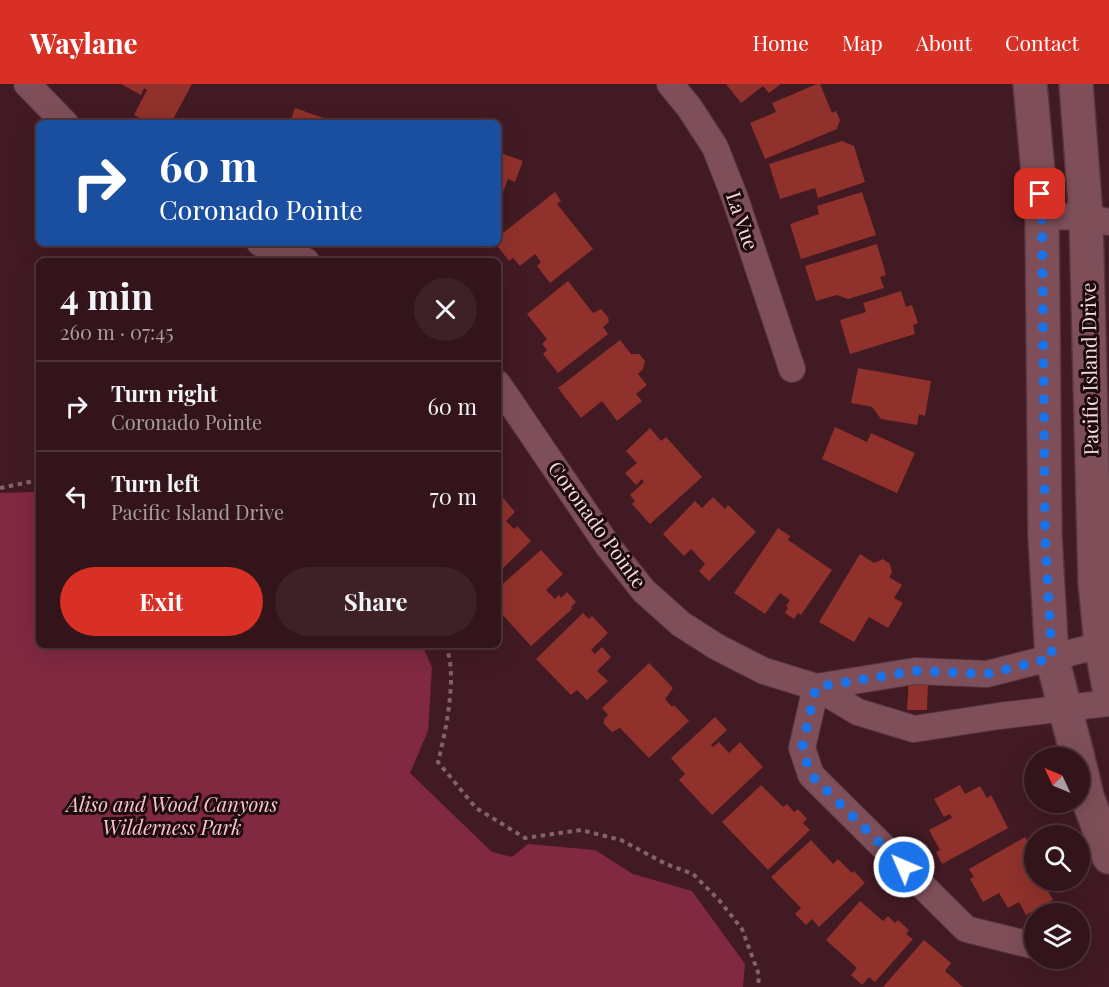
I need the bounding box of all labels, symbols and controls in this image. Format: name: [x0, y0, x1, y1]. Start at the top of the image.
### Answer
text: Waylane: [30, 24, 138, 61]
text: Home: [753, 28, 809, 56]
text: Map: [842, 28, 883, 56]
text: About: [916, 28, 972, 56]
text: Contact: [1005, 28, 1079, 56]
text: 60 m: [159, 137, 257, 193]
icon: right: [60, 144, 138, 222]
pin: [1014, 168, 1065, 219]
icon: arrive: [1023, 177, 1056, 210]
street label: La Vue: [721, 188, 766, 253]
text: Coronado Pointe: [159, 191, 363, 227]
text: 4 min: [60, 271, 153, 319]
button: close: [414, 278, 477, 341]
street label: Pacific Island Drive: [1073, 282, 1104, 456]
text: 260 m · 07:45: [60, 318, 174, 345]
text: Turn right: [111, 378, 217, 408]
icon: right: [60, 390, 93, 423]
text: 60 m: [427, 391, 477, 421]
text: Coronado Pointe: [111, 408, 262, 435]
street label: Coronado Pointe: [543, 455, 654, 593]
text: Turn left: [111, 468, 200, 498]
icon: left: [60, 480, 93, 513]
text: 70 m: [430, 481, 477, 511]
text: Pacific Island Drive: [111, 498, 284, 525]
button: Exit: [60, 567, 263, 636]
button: Share: [275, 567, 477, 636]
north arrow: [1024, 747, 1090, 813]
map controls: [1024, 747, 1090, 969]
park label: Aliso and Wood Canyons Wilderness Park: [64, 790, 278, 840]
button: search: [1024, 825, 1090, 891]
position arrow: [872, 835, 936, 899]
button: layers: [1024, 903, 1090, 969]

